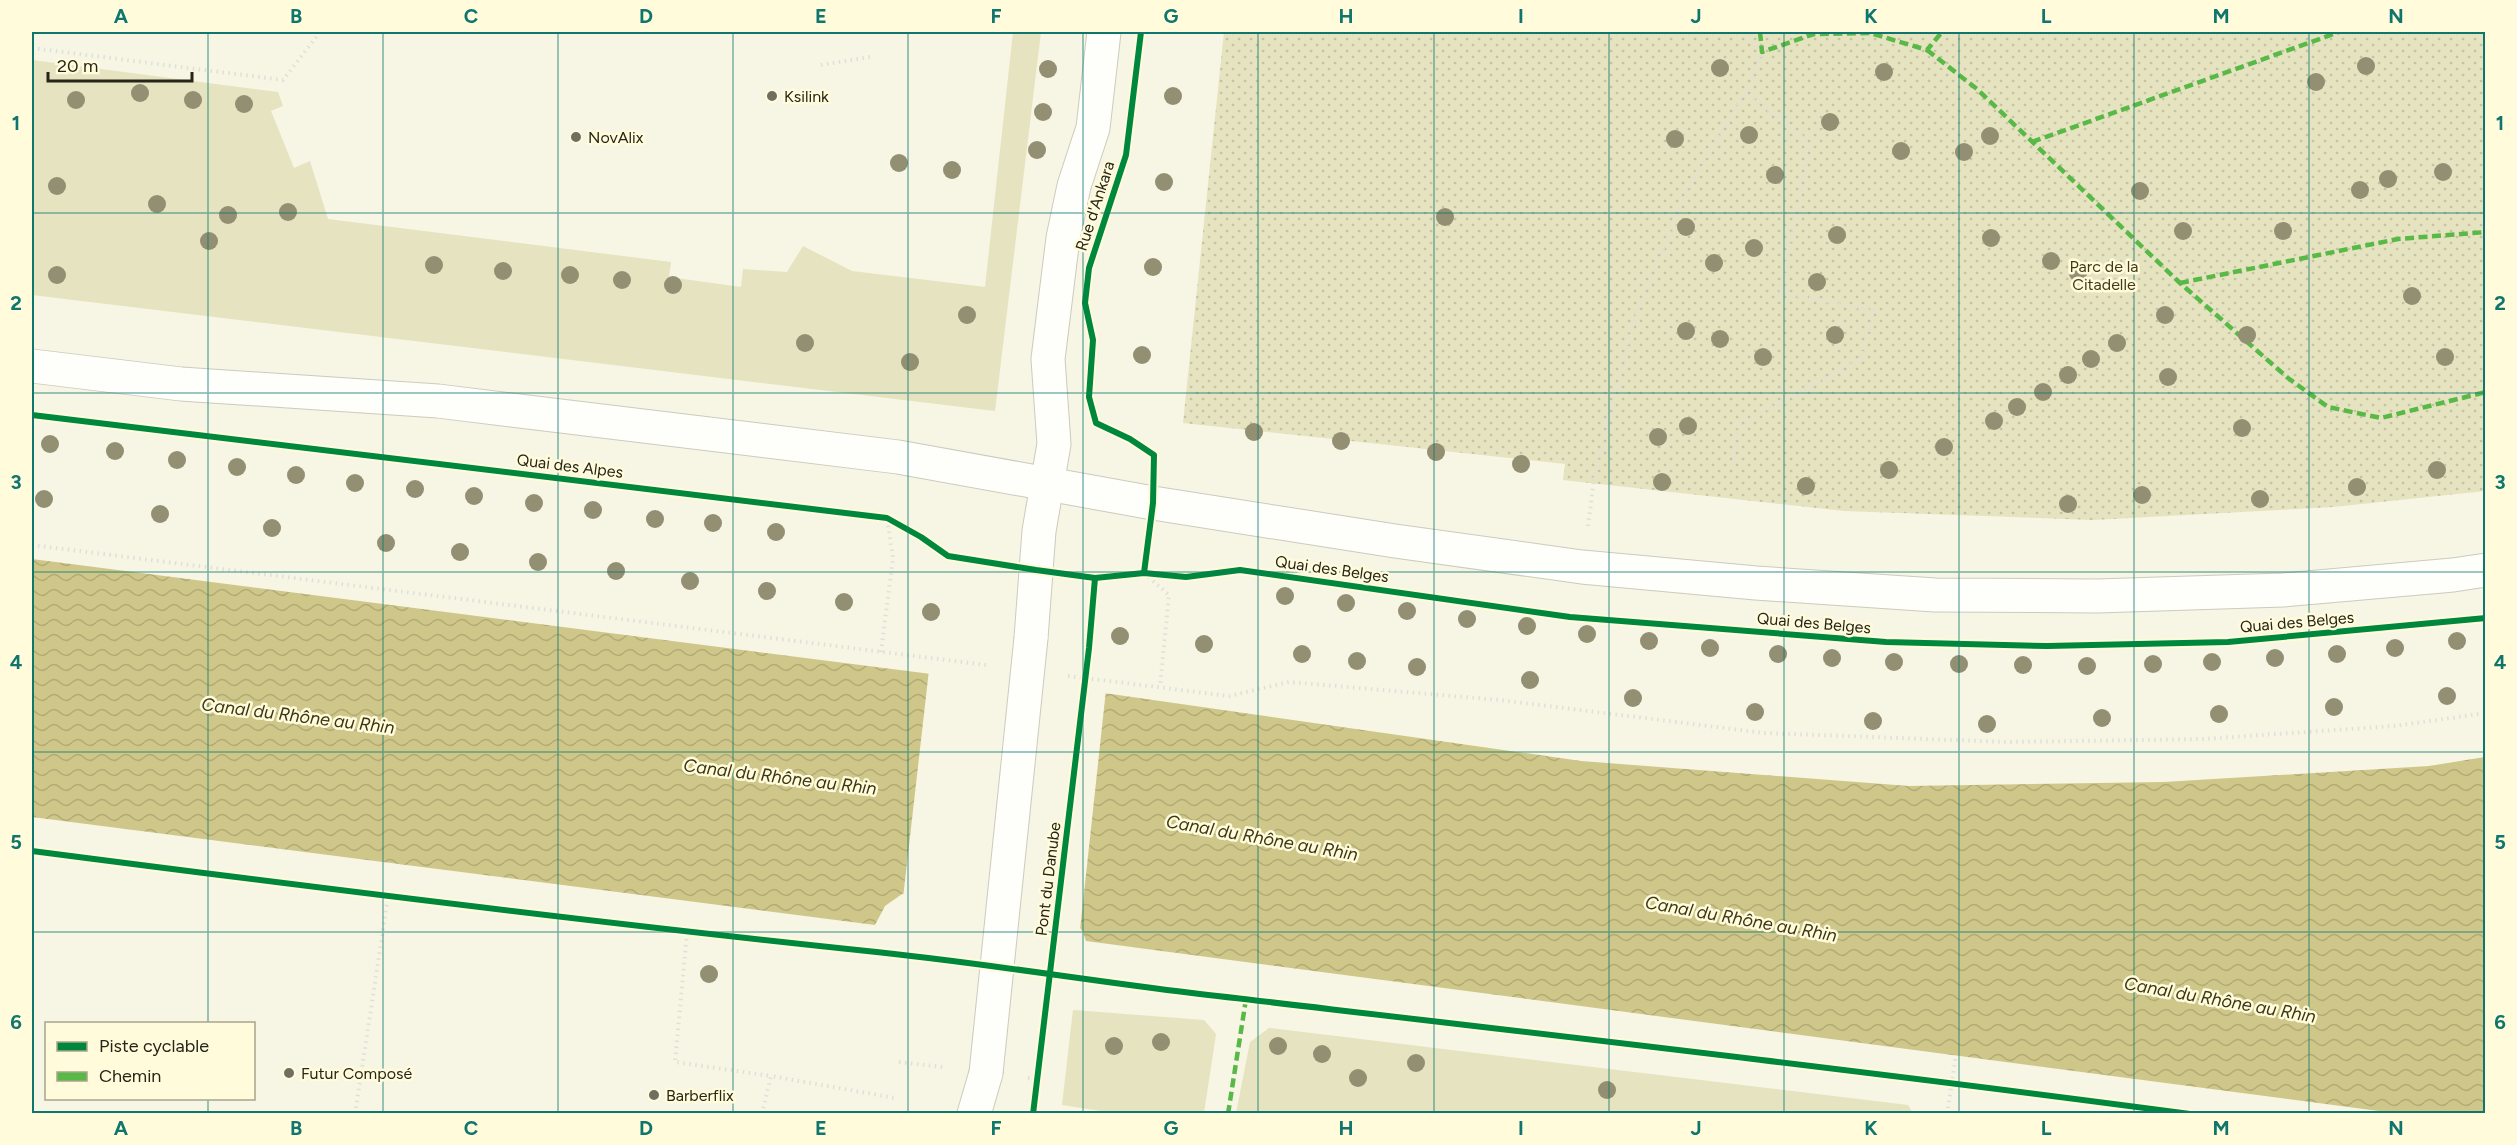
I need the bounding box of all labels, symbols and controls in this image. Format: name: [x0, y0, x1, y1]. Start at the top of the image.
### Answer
text: A: [114, 4, 129, 28]
text: B: [290, 4, 302, 28]
text: C: [464, 4, 478, 28]
text: D: [639, 4, 653, 28]
text: E: [815, 4, 827, 28]
text: F: [990, 4, 1002, 28]
text: G: [1164, 4, 1179, 28]
text: H: [1339, 4, 1354, 28]
text: I: [1518, 4, 1524, 28]
text: J: [1690, 4, 1702, 28]
text: K: [1864, 4, 1878, 28]
text: L: [2041, 4, 2052, 28]
text: M: [2212, 4, 2230, 28]
text: N: [2388, 4, 2404, 28]
scale bar: [48, 45, 192, 83]
text: 20 m: [57, 55, 98, 77]
place label: Ksilink: [784, 87, 829, 106]
marker: Ksilink: [765, 89, 779, 103]
text: 1: [12, 111, 20, 135]
text: 1: [2496, 111, 2504, 135]
place label: NovAlix: [588, 128, 644, 147]
marker: NovAlix: [569, 130, 583, 144]
street label: Rue d'Ankara: [1072, 159, 1118, 253]
park label: Parc de la Citadelle: [2069, 257, 2139, 294]
text: 2: [10, 291, 22, 315]
text: 2: [2494, 291, 2506, 315]
street label: Quai des Alpes: [516, 450, 624, 482]
text: 3: [10, 470, 22, 494]
text: 3: [2494, 470, 2506, 494]
street label: Quai des Belges: [1274, 552, 1390, 586]
street label: Quai des Belges: [2239, 608, 2355, 636]
street label: Quai des Belges: [1756, 609, 1872, 637]
text: 4: [10, 650, 23, 674]
text: 4: [2494, 650, 2507, 674]
water label: Canal du Rhône au Rhin: [200, 693, 396, 739]
water label: Canal du Rhône au Rhin: [682, 754, 878, 800]
water label: Canal du Rhône au Rhin: [1164, 810, 1360, 866]
street label: Pont du Danube: [1032, 821, 1064, 937]
text: 5: [10, 830, 22, 854]
text: 5: [2494, 830, 2506, 854]
water label: Canal du Rhône au Rhin: [1643, 891, 1839, 947]
water label: Canal du Rhône au Rhin: [2122, 972, 2318, 1028]
text: 6: [10, 1010, 22, 1034]
text: 6: [2494, 1010, 2506, 1034]
legend: [45, 1022, 255, 1100]
text: Piste cyclable: [99, 1035, 209, 1057]
place label: Futur Composé: [301, 1064, 412, 1083]
text: Chemin: [99, 1065, 161, 1087]
marker: Futur Composé: [282, 1066, 296, 1080]
place label: Barberflix: [666, 1086, 734, 1105]
marker: Barberflix: [647, 1088, 661, 1102]
text: A: [114, 1116, 129, 1140]
text: B: [290, 1116, 302, 1140]
text: C: [464, 1116, 478, 1140]
text: D: [639, 1116, 653, 1140]
text: E: [815, 1116, 827, 1140]
text: F: [990, 1116, 1002, 1140]
text: G: [1164, 1116, 1179, 1140]
text: H: [1339, 1116, 1354, 1140]
text: I: [1518, 1116, 1524, 1140]
text: J: [1690, 1116, 1702, 1140]
text: K: [1864, 1116, 1878, 1140]
text: L: [2041, 1116, 2052, 1140]
text: M: [2212, 1116, 2230, 1140]
text: N: [2388, 1116, 2404, 1140]

